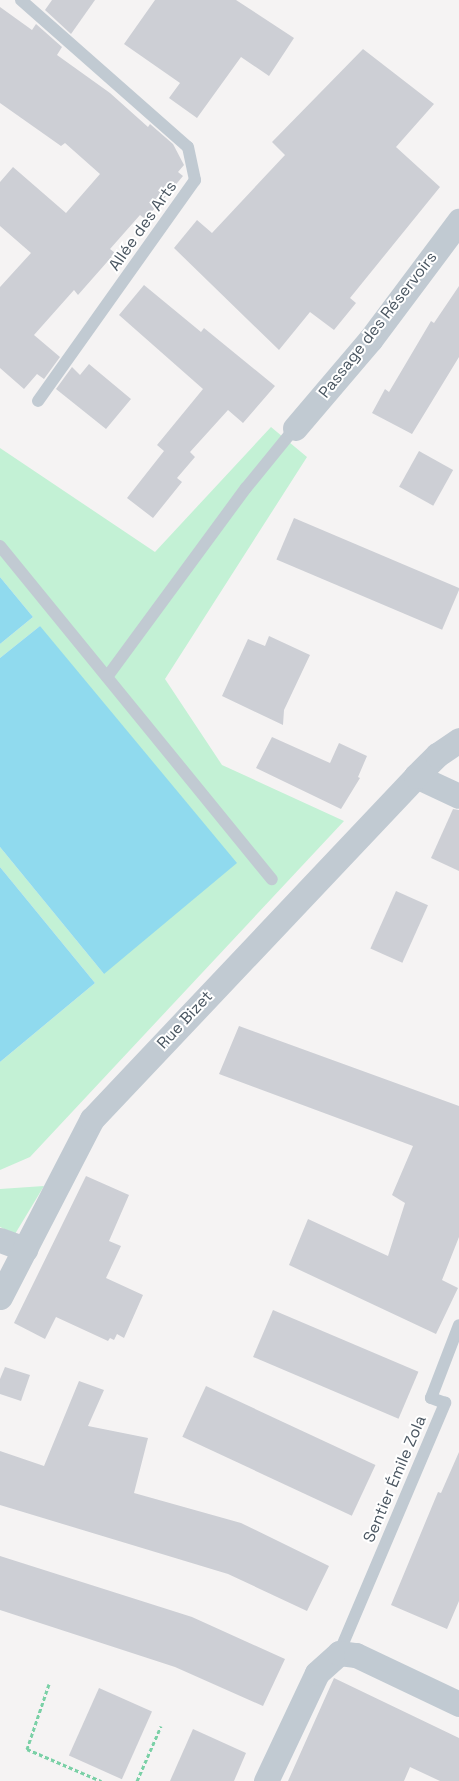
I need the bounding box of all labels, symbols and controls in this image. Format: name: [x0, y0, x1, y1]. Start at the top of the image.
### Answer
street label: Allée des Arts: [105, 177, 181, 275]
street label: Passage des Réservoirs: [315, 248, 441, 402]
street label: Rue Bizet: [153, 987, 217, 1053]
street label: Sentier Émile Zola: [360, 1413, 430, 1545]

